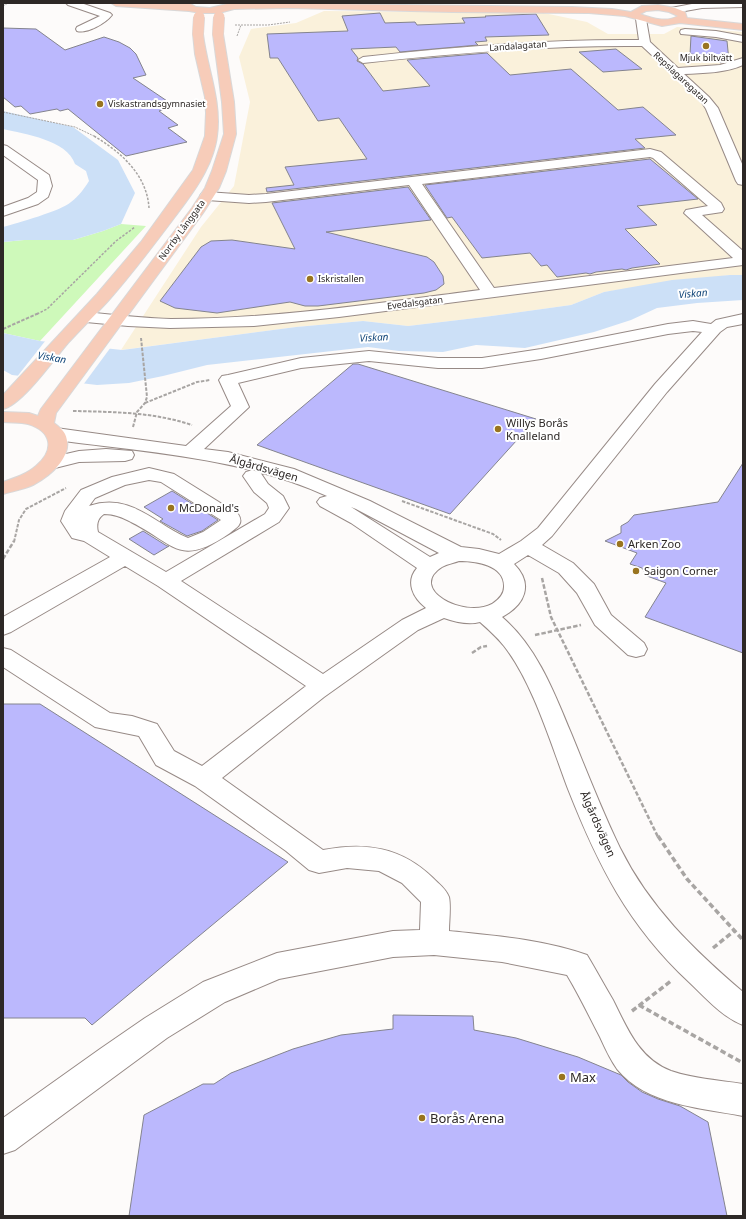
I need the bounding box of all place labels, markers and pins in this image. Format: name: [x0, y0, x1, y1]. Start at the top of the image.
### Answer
marker: Mjuk biltvätt: [701, 41, 711, 51]
place label: Mjuk biltvätt: [680, 51, 733, 64]
place label: Viskastrandsgymnasiet: [108, 97, 206, 110]
marker: Viskastrandsgymnasiet: [95, 99, 105, 109]
place label: Iskristallen: [318, 272, 364, 285]
marker: Iskristallen: [305, 274, 315, 284]
place label: Willys Borås Knalleland: [506, 415, 568, 443]
marker: Willys Borås Knalleland: [493, 424, 503, 434]
place label: McDonald's: [179, 500, 239, 515]
marker: McDonald's: [166, 503, 176, 513]
place label: Arken Zoo: [628, 536, 681, 551]
marker: Arken Zoo: [615, 539, 625, 549]
place label: Saigon Corner: [644, 563, 718, 578]
marker: Saigon Corner: [631, 566, 641, 576]
place label: Max: [570, 1068, 596, 1086]
marker: Max: [557, 1072, 567, 1082]
place label: Borås Arena: [430, 1109, 504, 1127]
marker: Borås Arena: [417, 1113, 427, 1123]

